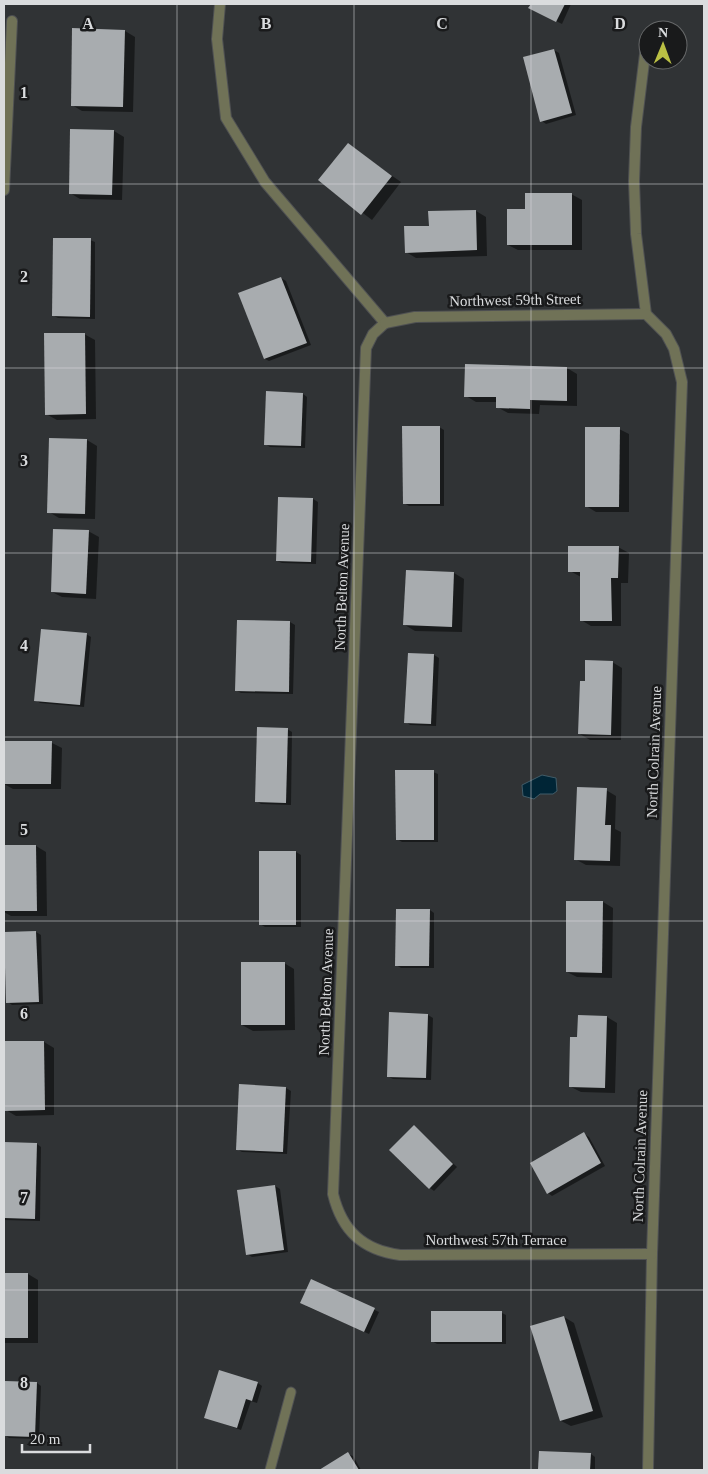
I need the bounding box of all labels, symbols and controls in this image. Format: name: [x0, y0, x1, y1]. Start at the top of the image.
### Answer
text: A: [82, 15, 94, 32]
text: B: [261, 15, 272, 32]
text: C: [436, 15, 448, 32]
text: D: [614, 15, 626, 32]
north arrow: [638, 20, 688, 70]
text: N: [658, 25, 668, 40]
text: 1: [20, 84, 28, 101]
text: 2: [20, 268, 28, 285]
street label: Northwest 59th Street: [449, 291, 582, 309]
text: 3: [20, 452, 28, 469]
street label: North Belton Avenue: [332, 523, 352, 651]
text: 4: [20, 637, 28, 654]
street label: North Colrain Avenue: [644, 685, 664, 818]
text: 5: [20, 821, 28, 838]
street label: North Belton Avenue: [316, 928, 336, 1056]
text: 6: [20, 1005, 28, 1022]
street label: North Colrain Avenue: [630, 1089, 650, 1222]
text: 7: [20, 1189, 28, 1206]
street label: Northwest 57th Terrace: [425, 1232, 567, 1248]
text: 8: [20, 1374, 28, 1391]
scale bar: [22, 1422, 90, 1454]
text: 20 m: [30, 1431, 61, 1447]

